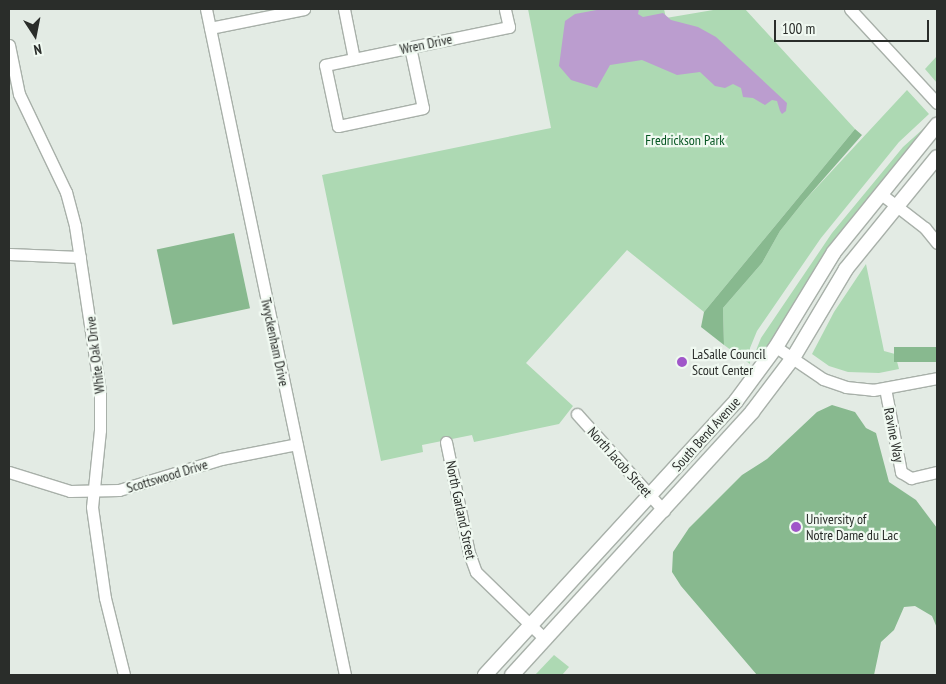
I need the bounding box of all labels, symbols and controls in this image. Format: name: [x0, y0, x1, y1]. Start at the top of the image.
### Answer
north arrow: [10, 10, 60, 60]
scale bar: [776, 10, 931, 42]
text: 100 m: [782, 19, 815, 38]
street label: Wren Drive: [398, 30, 454, 58]
text: N: [32, 40, 43, 59]
park label: Fredrickson Park: [645, 132, 725, 148]
street label: Twyckenham Drive: [257, 296, 293, 388]
street label: White Oak Drive: [82, 315, 108, 395]
place label: LaSalle Council Scout Center: [692, 346, 766, 378]
marker: LaSalle Council Scout Center: [676, 356, 688, 368]
street label: South Bend Avenue: [668, 393, 744, 475]
street label: Ravine Way: [880, 406, 908, 464]
street label: North Jacob Street: [584, 423, 656, 501]
street label: Scottswood Drive: [124, 456, 210, 496]
street label: North Garland Street: [442, 459, 480, 561]
place label: University of Notre Dame du Lac: [806, 511, 898, 544]
marker: University of Notre Dame du Lac: [790, 521, 802, 533]

